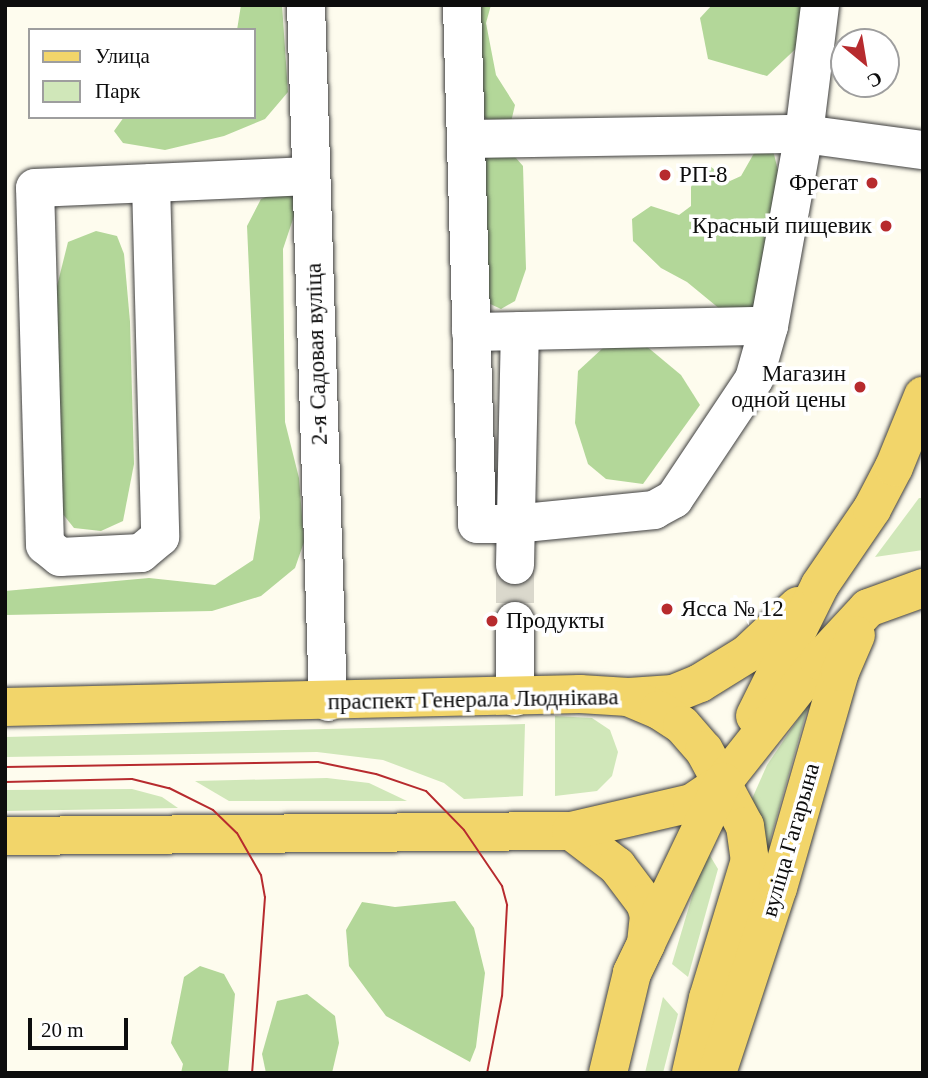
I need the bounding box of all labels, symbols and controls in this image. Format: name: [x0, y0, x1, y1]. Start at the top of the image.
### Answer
legend: [28, 28, 256, 119]
north arrow: [830, 28, 900, 98]
text: Улица: [95, 44, 150, 68]
text: С: [864, 67, 886, 92]
text: Парк: [95, 79, 140, 103]
place label: РП-8: [679, 161, 728, 189]
marker: РП-8: [657, 167, 673, 183]
place label: Фрегат: [789, 169, 858, 197]
marker: Фрегат: [864, 175, 880, 191]
place label: Красный пищевик: [692, 212, 872, 240]
marker: Красный пищевик: [878, 218, 894, 234]
street label: 2-я Садовая вуліца: [300, 262, 334, 446]
place label: Магазин одной цены: [731, 360, 846, 414]
marker: Магазин одной цены: [852, 379, 868, 395]
place label: Ясса № 12: [681, 595, 784, 623]
marker: Ясса № 12: [659, 601, 675, 617]
place label: Продукты: [506, 607, 605, 635]
marker: Продукты: [484, 613, 500, 629]
street label: праспект Генерала Люднікава: [327, 684, 619, 716]
street label: вуліца Гагарына: [756, 760, 826, 920]
scale bar: [32, 1004, 131, 1048]
text: 20 m: [41, 1018, 84, 1042]

